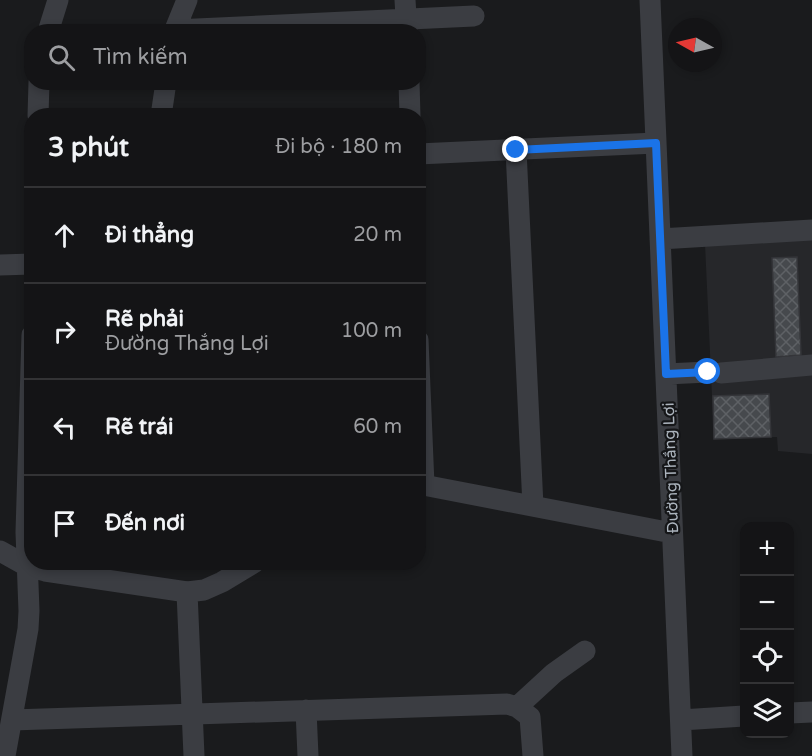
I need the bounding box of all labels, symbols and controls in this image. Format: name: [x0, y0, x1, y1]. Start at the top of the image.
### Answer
north arrow: [668, 18, 722, 72]
search box: [24, 24, 426, 90]
icon: search: [45, 41, 78, 74]
text: Tìm kiếm: [93, 44, 188, 70]
text: 3 phút: [48, 132, 129, 163]
text: Đi bộ · 180 m: [275, 135, 402, 159]
route end: [502, 136, 528, 162]
icon: ahead: [48, 219, 81, 252]
text: Đi thẳng: [105, 222, 194, 248]
text: 20 m: [353, 223, 402, 247]
text: Rẽ phải: [105, 306, 184, 332]
icon: right: [48, 315, 81, 348]
text: 100 m: [341, 319, 402, 343]
text: Đường Thắng Lợi: [105, 332, 269, 356]
route start: [694, 358, 720, 384]
street label: Đường Thắng Lợi: [659, 402, 683, 534]
icon: left: [48, 411, 81, 444]
text: Rẽ trái: [105, 414, 174, 440]
text: 60 m: [353, 415, 402, 439]
icon: arrive: [48, 507, 81, 540]
text: Đến nơi: [105, 510, 185, 536]
map controls: [740, 522, 794, 738]
button: +: [740, 522, 794, 576]
button: −: [740, 576, 794, 630]
button: locate: [740, 630, 794, 684]
button: layers: [740, 684, 794, 738]

